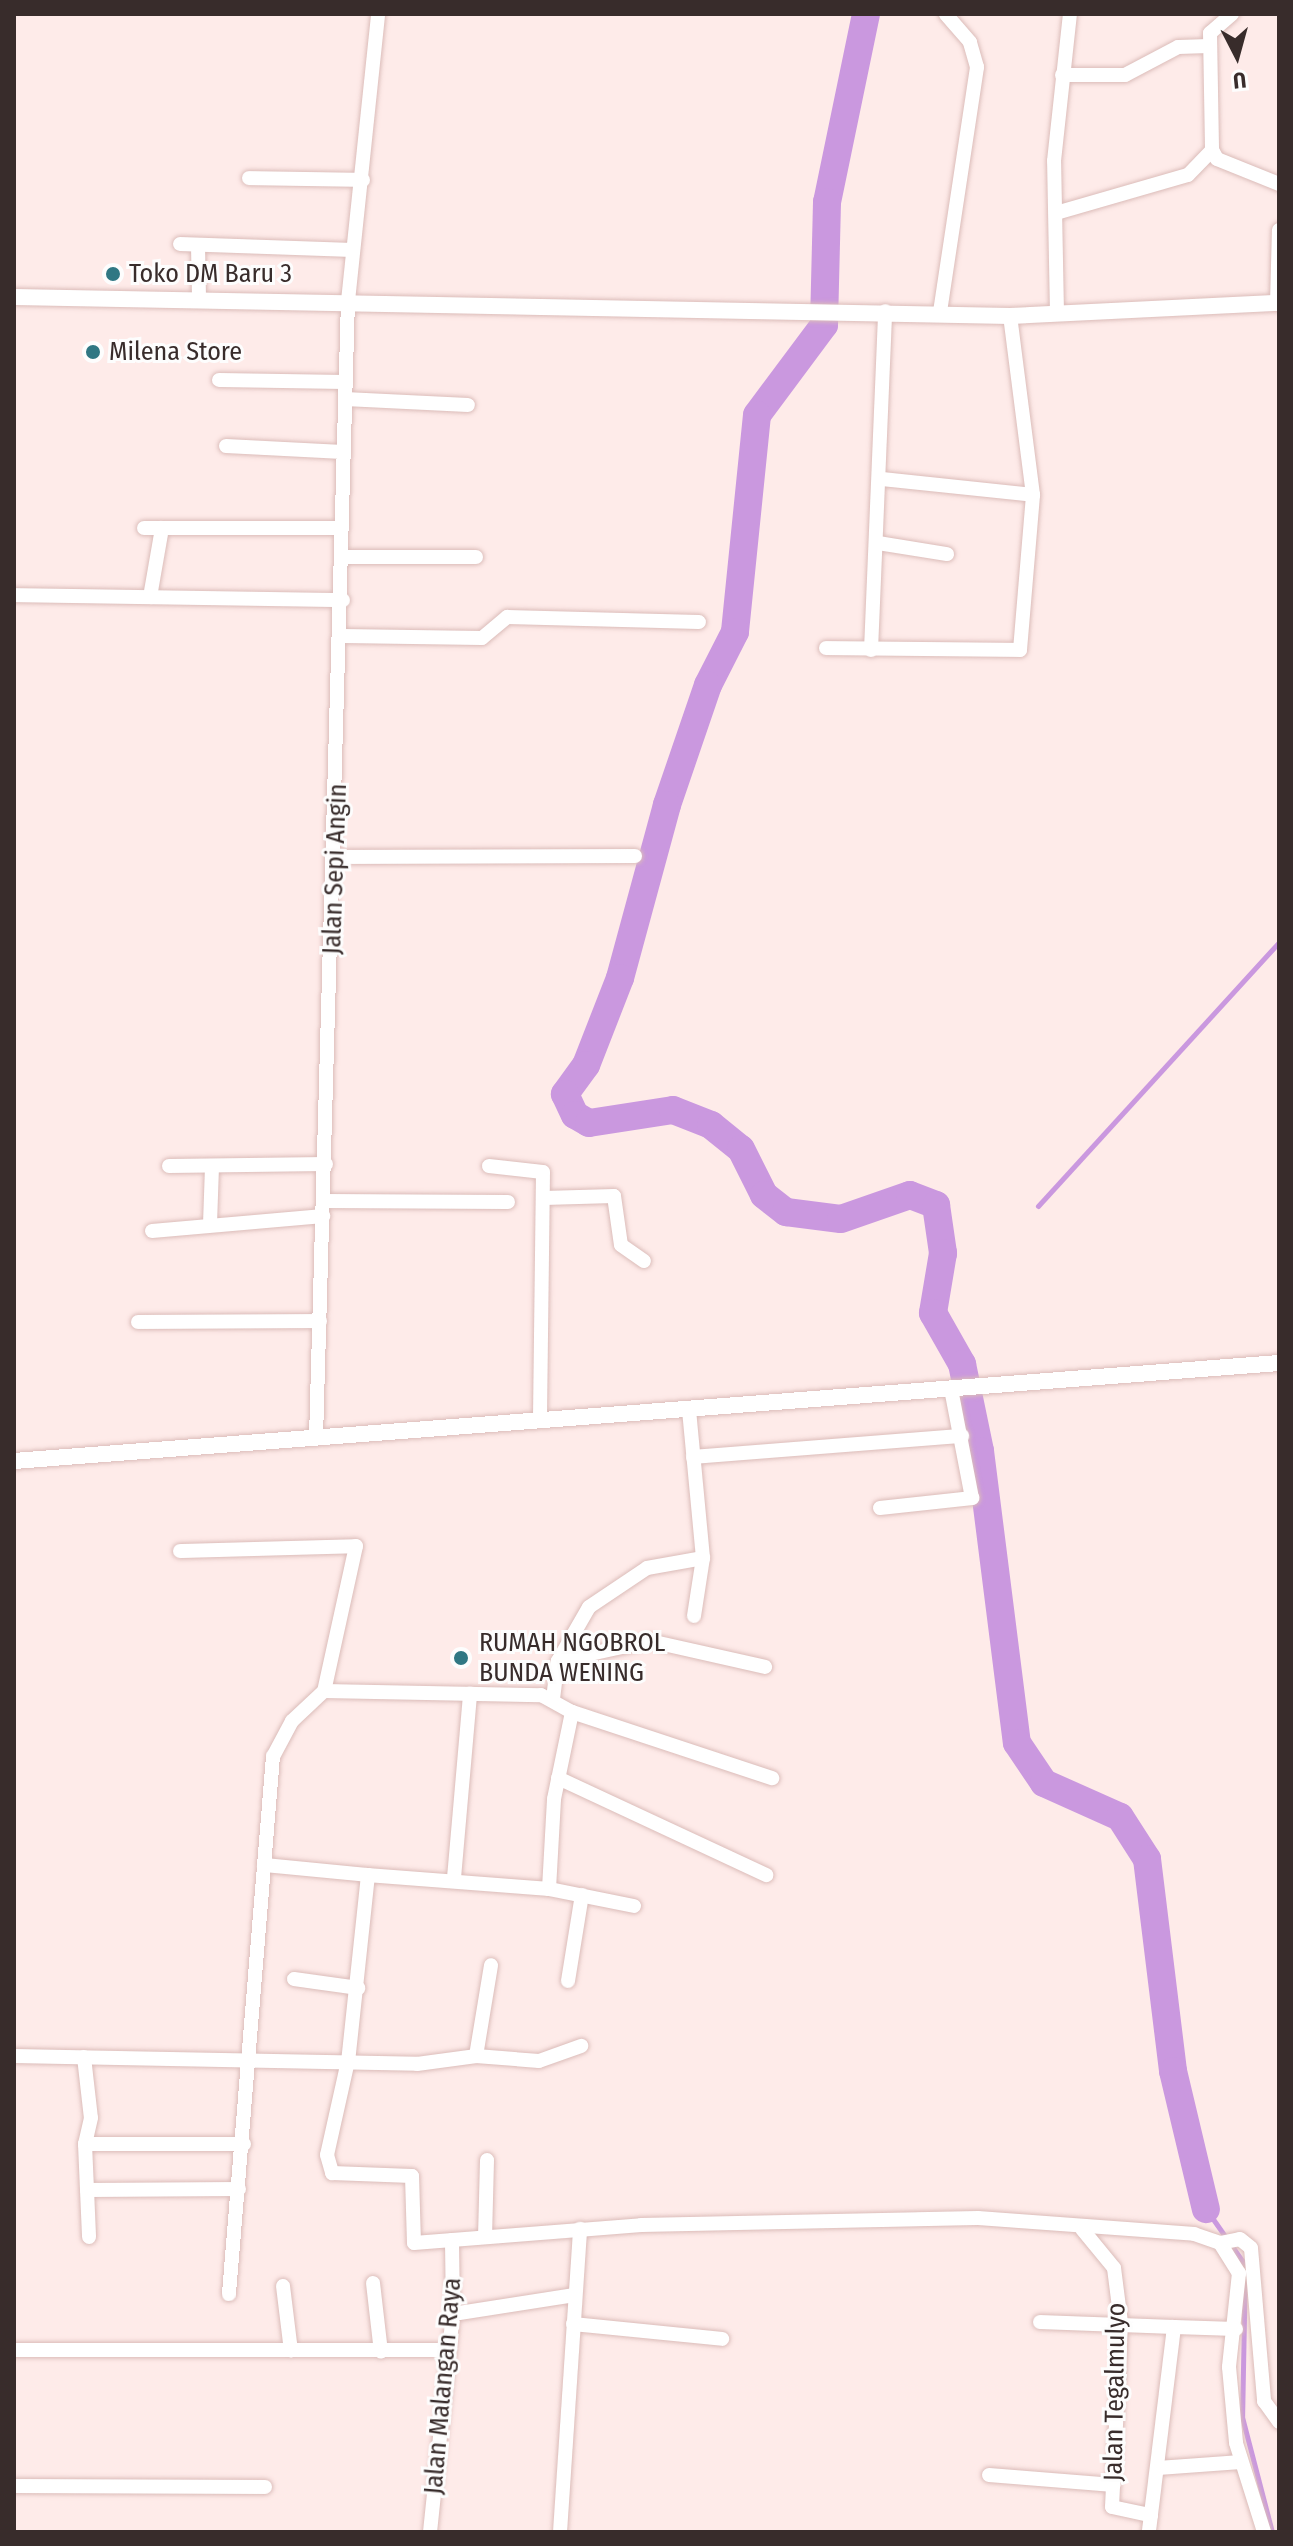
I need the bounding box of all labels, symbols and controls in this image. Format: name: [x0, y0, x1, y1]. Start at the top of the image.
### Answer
north arrow: [1197, 16, 1277, 96]
text: U: [1232, 66, 1247, 94]
place label: Toko DM Baru 3: [129, 258, 292, 290]
marker: Toko DM Baru 3: [104, 265, 122, 283]
place label: Milena Store: [109, 336, 242, 368]
marker: Milena Store: [84, 343, 102, 361]
street label: Jalan Sepi Angin: [316, 783, 354, 955]
place label: RUMAH NGOBROL BUNDA WENING: [479, 1627, 665, 1688]
marker: RUMAH NGOBROL BUNDA WENING: [450, 1647, 472, 1669]
street label: Jalan Malangan Raya: [418, 2276, 468, 2496]
street label: Jalan Tegalmulyo: [1098, 2302, 1132, 2482]

